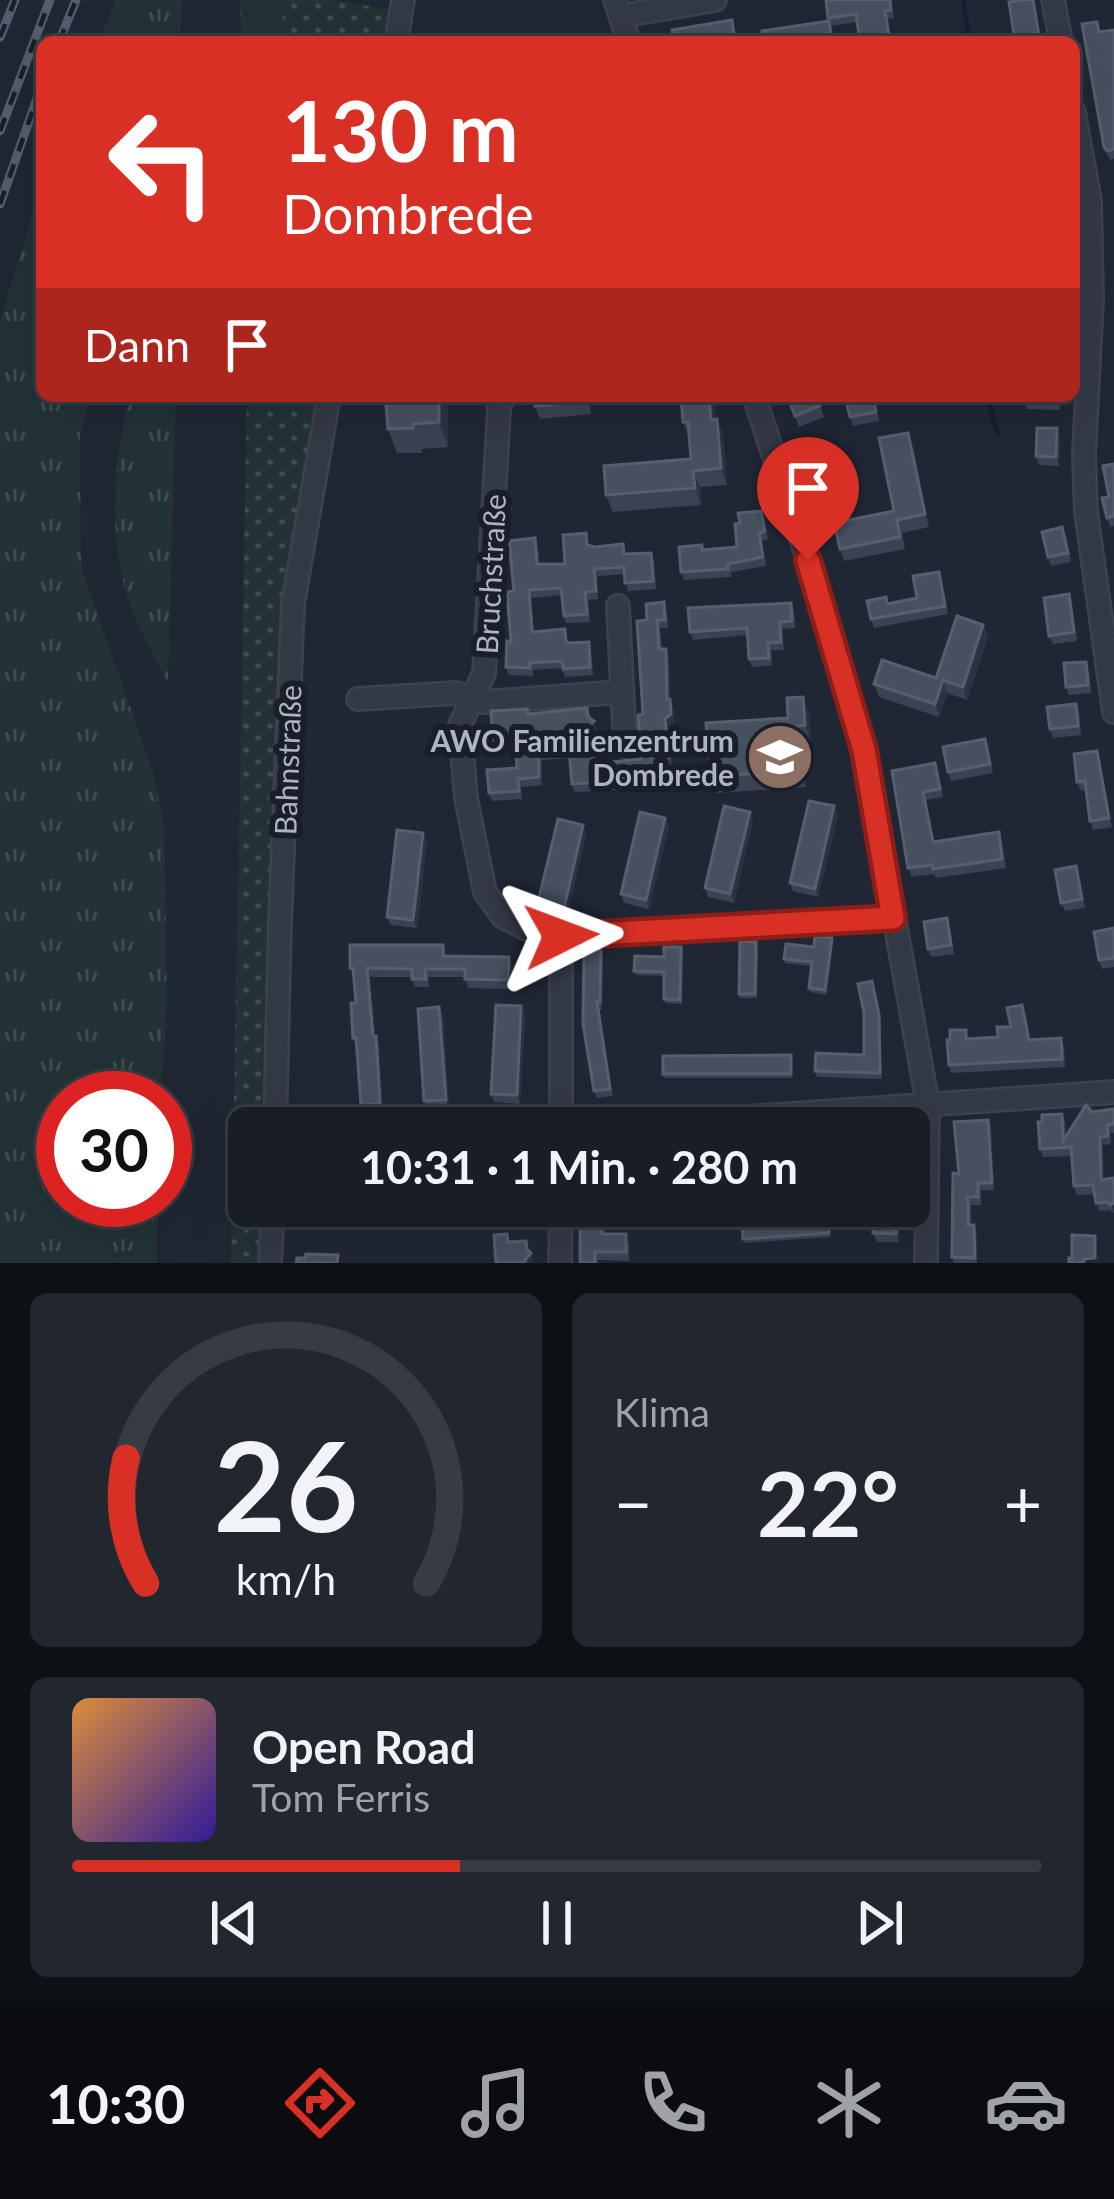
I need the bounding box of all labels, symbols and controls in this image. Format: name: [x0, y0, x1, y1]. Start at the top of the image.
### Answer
text: 130 m: [282, 79, 519, 180]
icon: left: [84, 84, 240, 240]
text: Dombrede: [282, 181, 534, 246]
icon: arrive: [214, 312, 280, 378]
text: Dann: [84, 318, 190, 372]
pin: [757, 437, 859, 560]
icon: arrive: [775, 455, 841, 521]
street label: Bruchstraße: [468, 493, 512, 655]
street label: Bahnstraße: [266, 684, 308, 836]
place label: AWO Familienzentrum Dombrede: [429, 722, 734, 792]
school or university icon: AWO Familienzentrum Dombrede: [745, 722, 815, 792]
position arrow: [498, 873, 624, 999]
speed limit sign: 30: [36, 1071, 192, 1227]
text: 10:31 · 1 Min. · 280 m: [360, 1140, 798, 1194]
text: Klima: [614, 1389, 710, 1435]
text: 26: [214, 1409, 358, 1559]
text: 22°: [757, 1448, 899, 1556]
text: −: [614, 1463, 652, 1542]
text: +: [1004, 1463, 1042, 1542]
text: km/h: [236, 1553, 336, 1604]
text: Open Road: [252, 1720, 476, 1774]
text: Tom Ferris: [252, 1774, 430, 1820]
icon: previous: [201, 1890, 267, 1956]
icon: pause: [524, 1890, 590, 1956]
icon: next: [847, 1890, 913, 1956]
icon: directions: [278, 2061, 362, 2145]
icon: music: [454, 2061, 538, 2145]
icon: phone: [631, 2061, 715, 2145]
icon: climate: [807, 2061, 891, 2145]
icon: car: [984, 2061, 1068, 2145]
text: 10:30: [46, 2071, 185, 2136]

